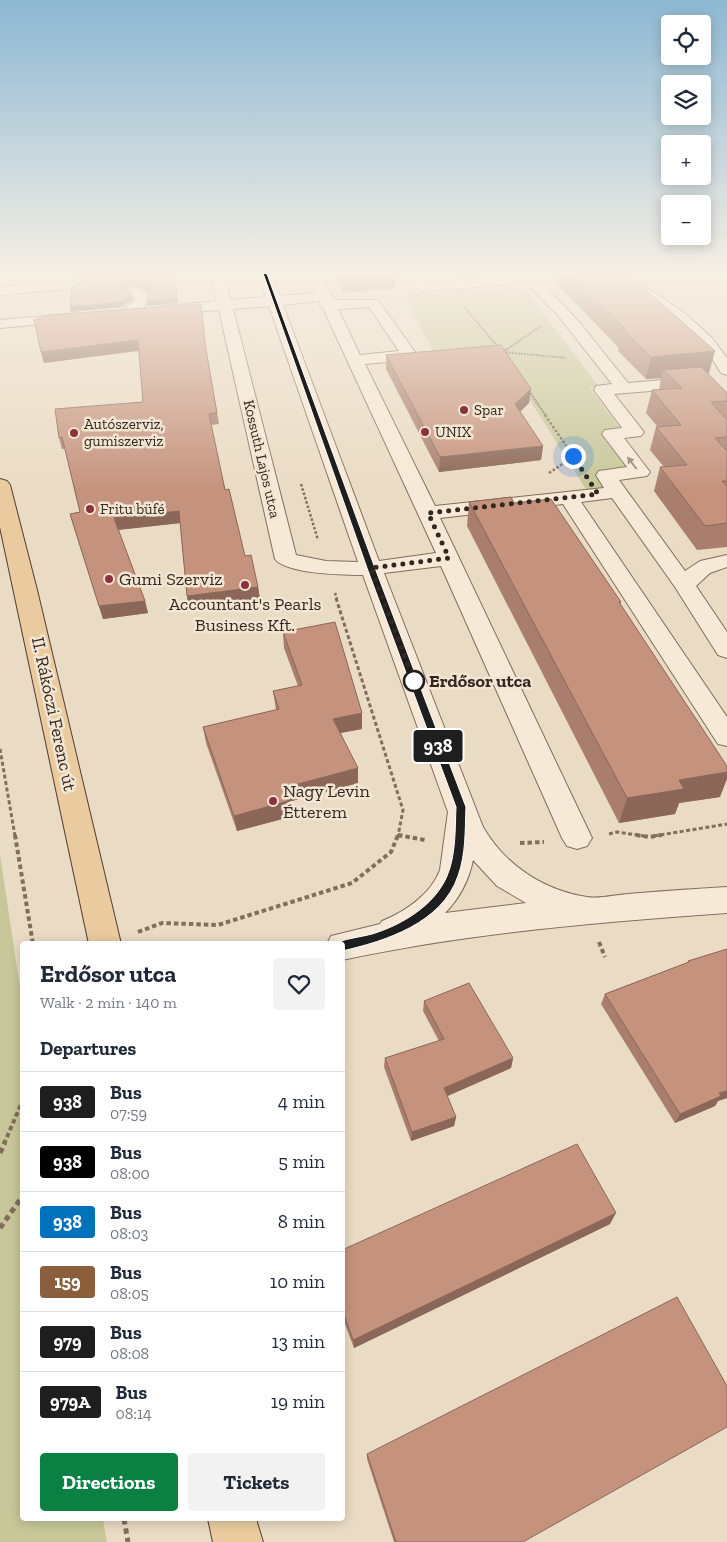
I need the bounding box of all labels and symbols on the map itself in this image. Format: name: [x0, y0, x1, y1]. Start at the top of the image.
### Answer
street label: Kossuth Lajos utca: [240, 398, 284, 520]
place label: Spar: [474, 401, 504, 419]
marker: Spar: [458, 404, 470, 416]
place label: Autószerviz, gumiszerviz: [84, 415, 164, 450]
place label: UNIX: [435, 423, 472, 441]
marker: UNIX: [419, 426, 431, 438]
marker: Autószerviz, gumiszerviz: [68, 427, 80, 439]
your location: [561, 444, 586, 469]
one-way arrow: [627, 457, 638, 470]
place label: Fritu büfé: [100, 500, 164, 518]
marker: Fritu büfé: [84, 503, 96, 515]
place label: Gumi Szerviz: [119, 568, 223, 590]
marker: Gumi Szerviz: [103, 573, 115, 585]
marker: Accountant's Pearls Business Kft.: [239, 579, 251, 591]
place label: Accountant's Pearls Business Kft.: [169, 593, 321, 636]
street label: II. Rákóczi Ferenc út: [27, 635, 81, 793]
marker: Erdősor utca: [403, 670, 425, 692]
place label: Erdősor utca: [429, 670, 531, 692]
line badge: 938: [409, 730, 467, 762]
place label: Nagy Levin Étterem: [283, 780, 370, 823]
marker: Nagy Levin Étterem: [267, 795, 279, 807]

